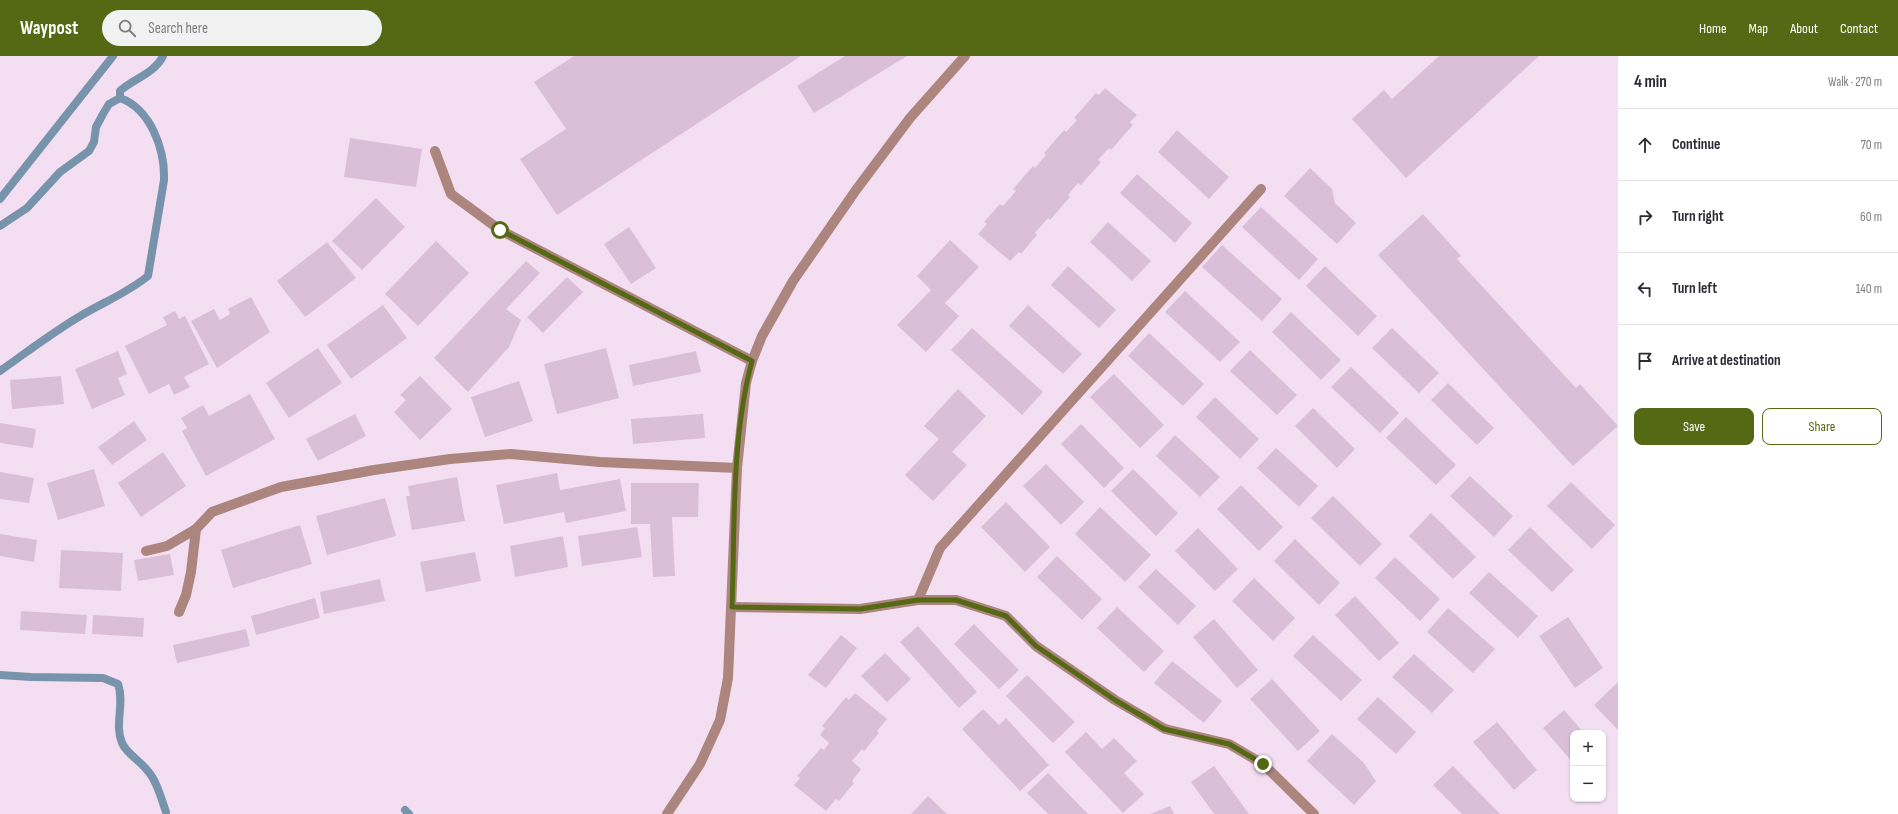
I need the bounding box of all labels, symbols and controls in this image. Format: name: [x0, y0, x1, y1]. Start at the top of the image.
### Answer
search box: [102, 10, 382, 46]
text: Waypost: [20, 17, 78, 40]
icon: search: [116, 17, 138, 39]
text: Search here: [148, 19, 208, 38]
text: Home: [1699, 20, 1727, 37]
text: Map: [1749, 20, 1768, 37]
text: About: [1790, 20, 1818, 37]
text: Contact: [1840, 20, 1878, 37]
text: 4 min: [1634, 72, 1667, 92]
text: Walk · 270 m: [1828, 74, 1882, 90]
icon: ahead: [1634, 134, 1656, 156]
text: Continue: [1672, 135, 1721, 154]
text: 70 m: [1861, 137, 1882, 153]
icon: right: [1634, 206, 1656, 228]
text: Turn right: [1672, 207, 1724, 226]
text: 60 m: [1860, 209, 1882, 225]
route start: [491, 221, 509, 239]
icon: left: [1634, 278, 1656, 300]
text: Turn left: [1672, 279, 1717, 298]
text: 140 m: [1856, 281, 1882, 297]
icon: arrive: [1634, 350, 1656, 372]
text: Arrive at destination: [1672, 351, 1781, 370]
button: Save: [1634, 408, 1754, 445]
button: Share: [1762, 408, 1882, 445]
map controls: [1570, 730, 1606, 802]
button: +: [1570, 730, 1606, 766]
route end: [1254, 755, 1272, 773]
button: −: [1570, 766, 1606, 802]

